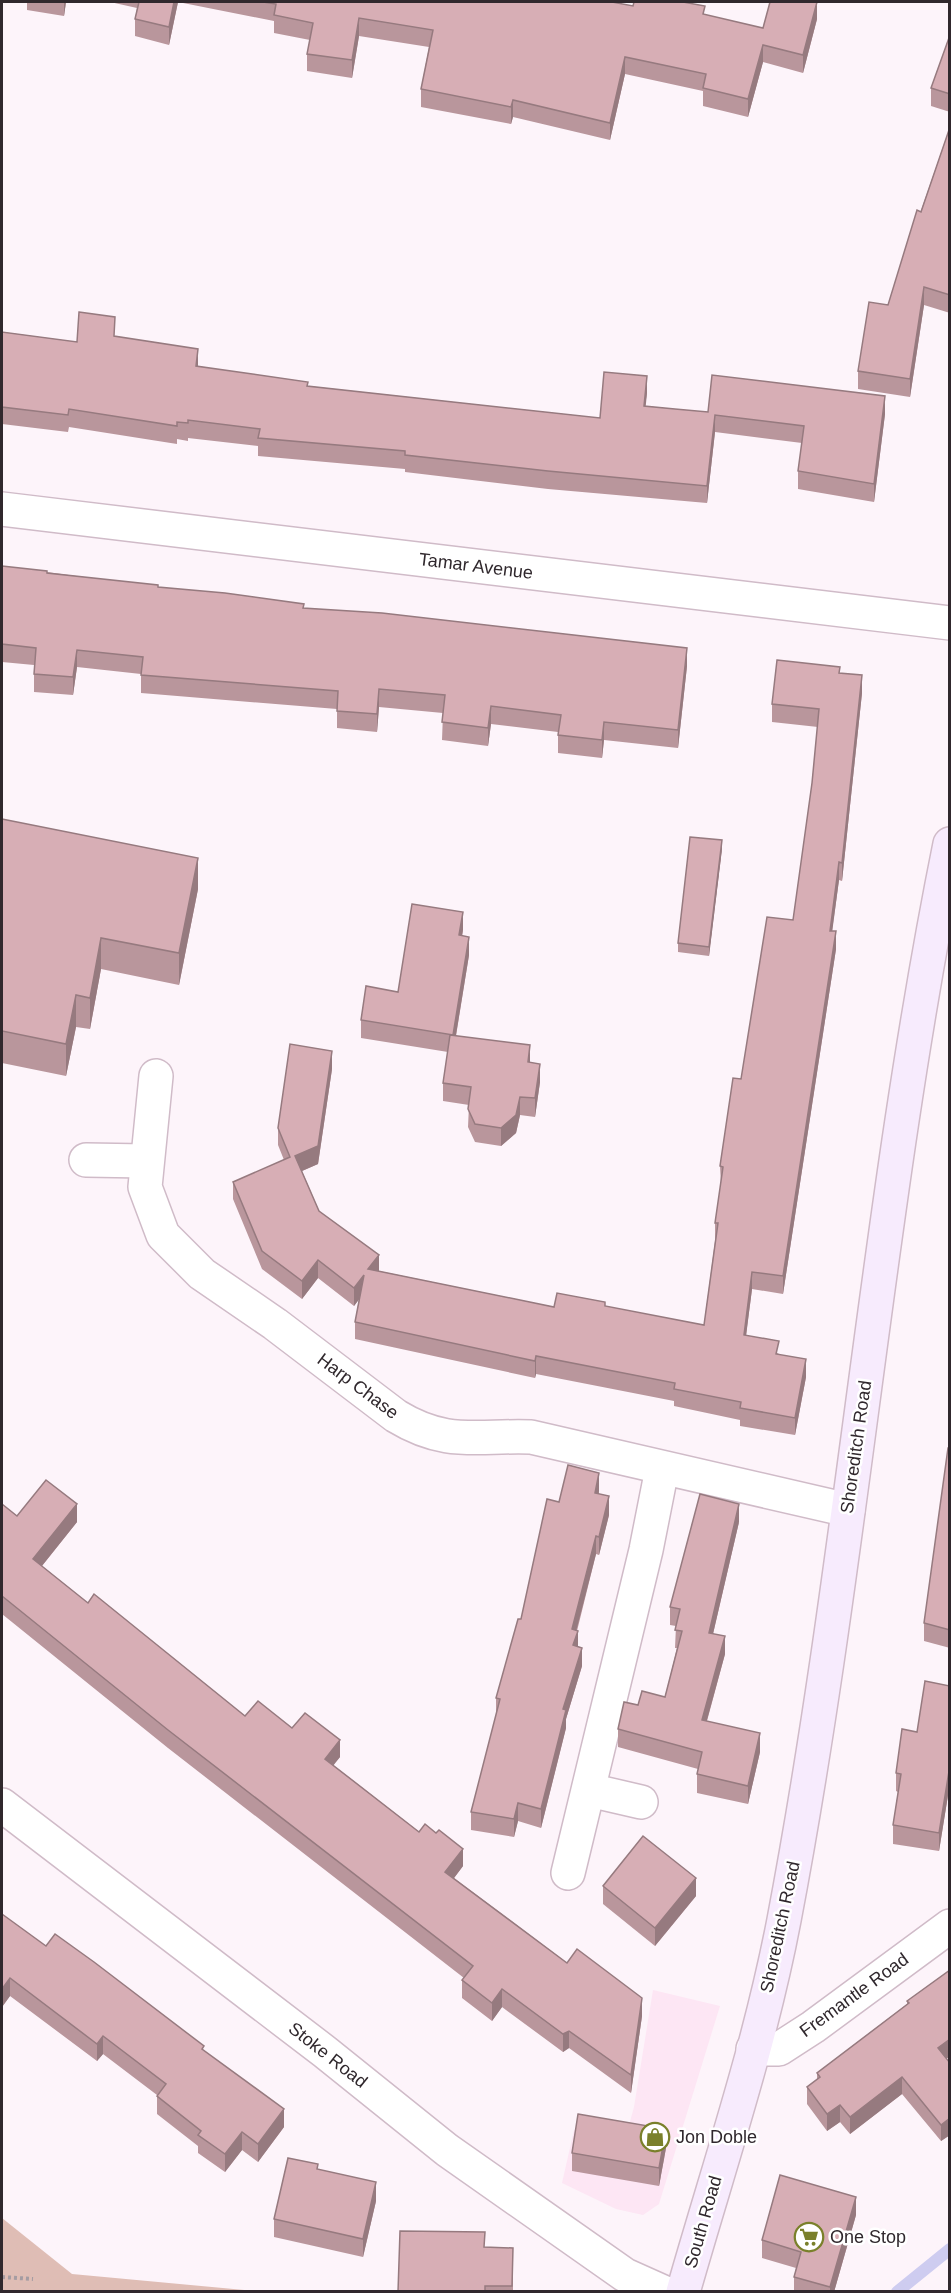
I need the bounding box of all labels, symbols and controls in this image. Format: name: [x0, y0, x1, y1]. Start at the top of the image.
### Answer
street label: Tamar Avenue: [418, 549, 534, 583]
street label: Harp Chase: [314, 1349, 402, 1423]
street label: Shoreditch Road: [837, 1379, 875, 1515]
street label: Shoreditch Road: [756, 1859, 804, 1995]
street label: Fremantle Road: [796, 1949, 912, 2041]
street label: Stoke Road: [285, 2018, 371, 2092]
shop icon: Jon Doble: [639, 2121, 671, 2153]
place label: Jon Doble: [676, 2127, 757, 2147]
street label: South Road: [680, 2174, 726, 2270]
supermarket icon: One Stop: [793, 2221, 825, 2253]
place label: One Stop: [830, 2227, 906, 2247]

